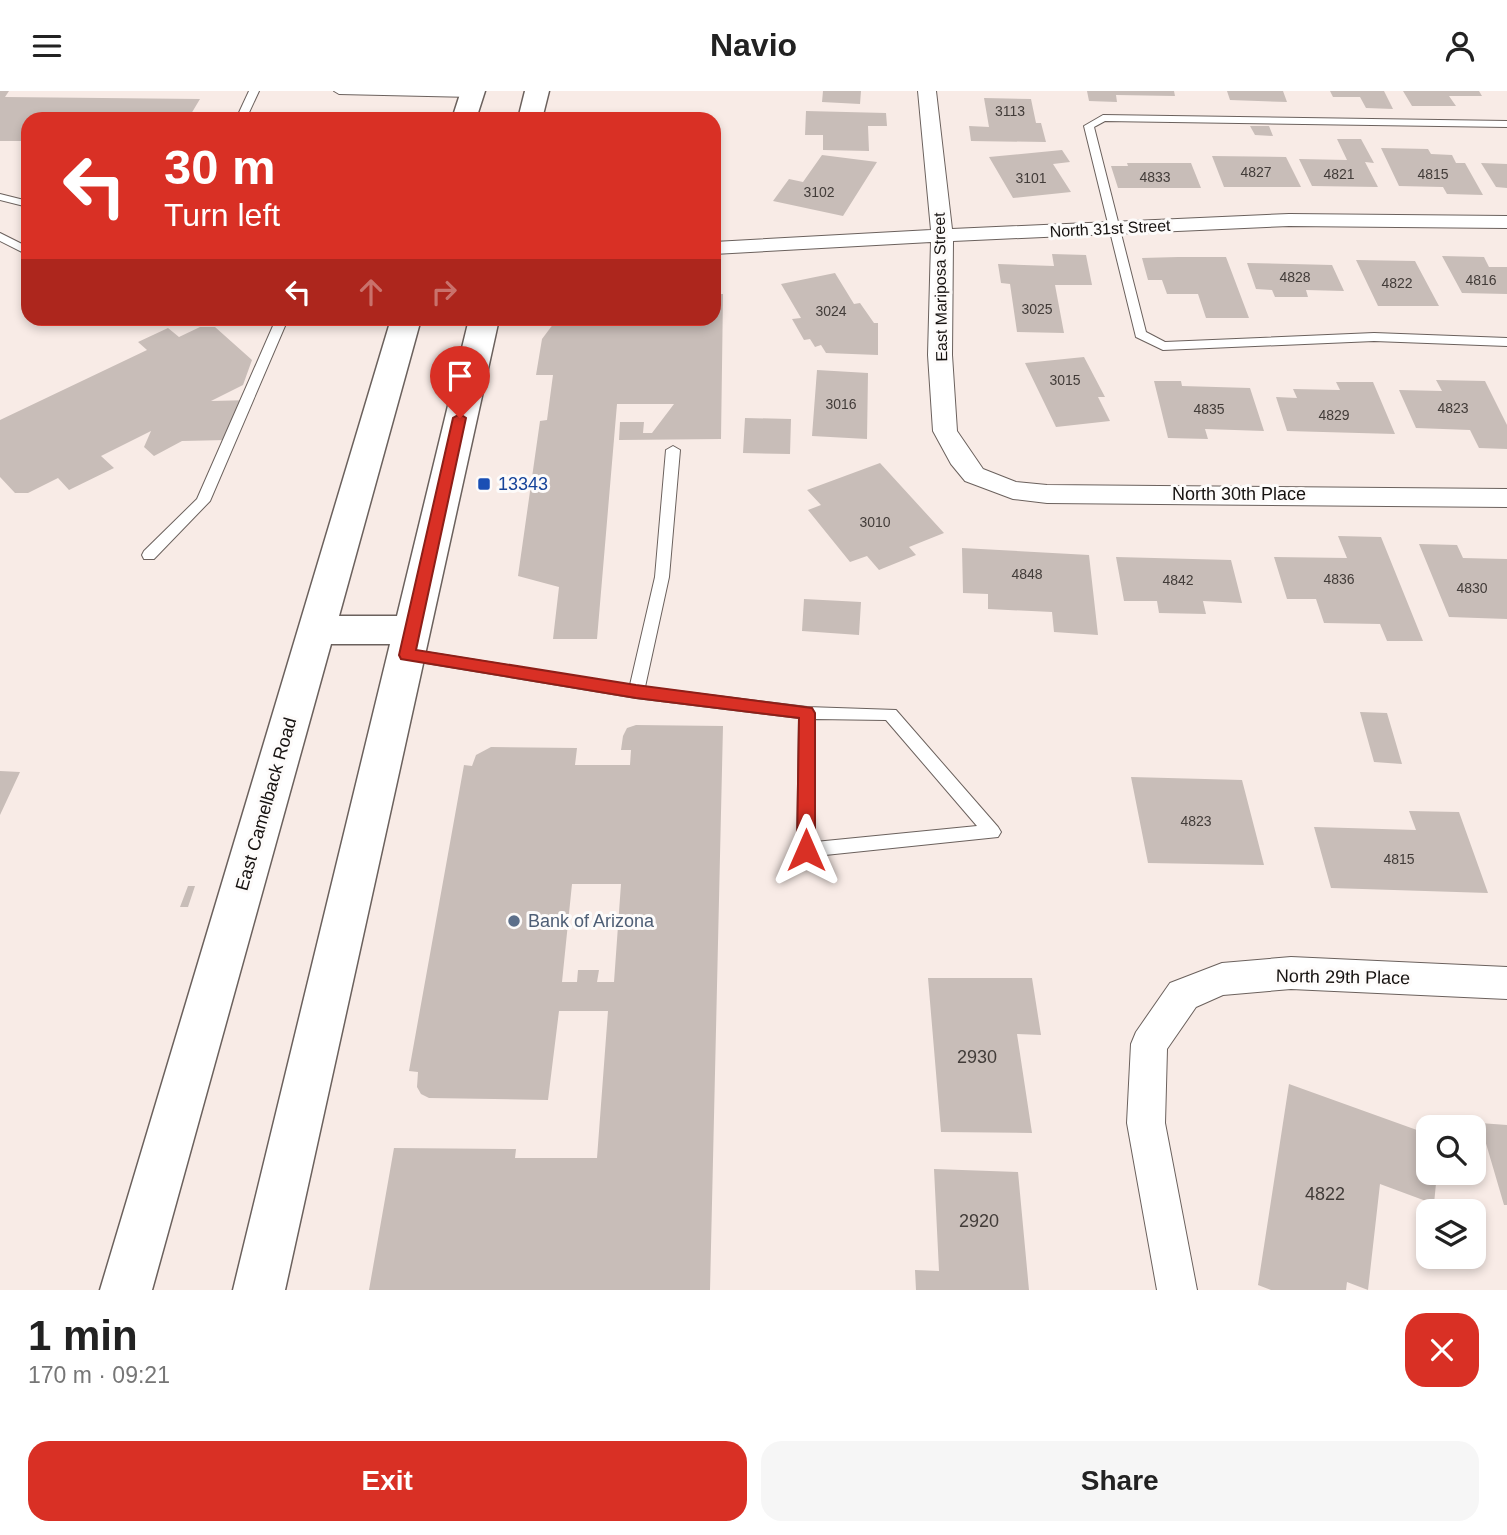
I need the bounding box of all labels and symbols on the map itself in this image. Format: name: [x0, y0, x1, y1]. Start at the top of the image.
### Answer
house number: 3113: [995, 103, 1025, 119]
house number: 4827: [1240, 164, 1272, 180]
house number: 4821: [1323, 166, 1355, 182]
house number: 4815: [1417, 166, 1449, 182]
house number: 4833: [1139, 169, 1171, 185]
house number: 3101: [1015, 170, 1047, 186]
house number: 3102: [803, 184, 835, 200]
street label: East Mariposa Street: [931, 212, 950, 362]
street label: North 31st Street: [1049, 217, 1171, 240]
house number: 4828: [1279, 269, 1311, 285]
house number: 4816: [1465, 272, 1497, 288]
house number: 4822: [1381, 275, 1413, 291]
house number: 3025: [1021, 301, 1053, 317]
house number: 3024: [815, 303, 847, 319]
pin: [430, 346, 490, 418]
house number: 3015: [1049, 372, 1081, 388]
house number: 3016: [825, 396, 857, 412]
house number: 4823: [1437, 400, 1469, 416]
house number: 4835: [1193, 401, 1225, 417]
house number: 4829: [1318, 407, 1350, 423]
place label: 13343: [498, 474, 548, 494]
marker: 13343: [476, 476, 492, 492]
street label: North 30th Place: [1172, 484, 1306, 504]
house number: 3010: [859, 514, 891, 530]
house number: 4848: [1011, 566, 1043, 582]
house number: 4836: [1323, 571, 1355, 587]
house number: 4842: [1162, 572, 1194, 588]
house number: 4830: [1456, 580, 1488, 596]
street label: East Camelback Road: [232, 715, 300, 893]
position arrow: [769, 813, 843, 887]
house number: 4823: [1180, 813, 1212, 829]
house number: 4815: [1383, 851, 1415, 867]
place label: Bank of Arizona: [528, 911, 655, 931]
marker: Bank of Arizona: [506, 913, 522, 929]
street label: North 29th Place: [1276, 966, 1410, 988]
house number: 2930: [957, 1047, 997, 1067]
house number: 4822: [1305, 1184, 1345, 1204]
house number: 2920: [959, 1211, 999, 1231]

